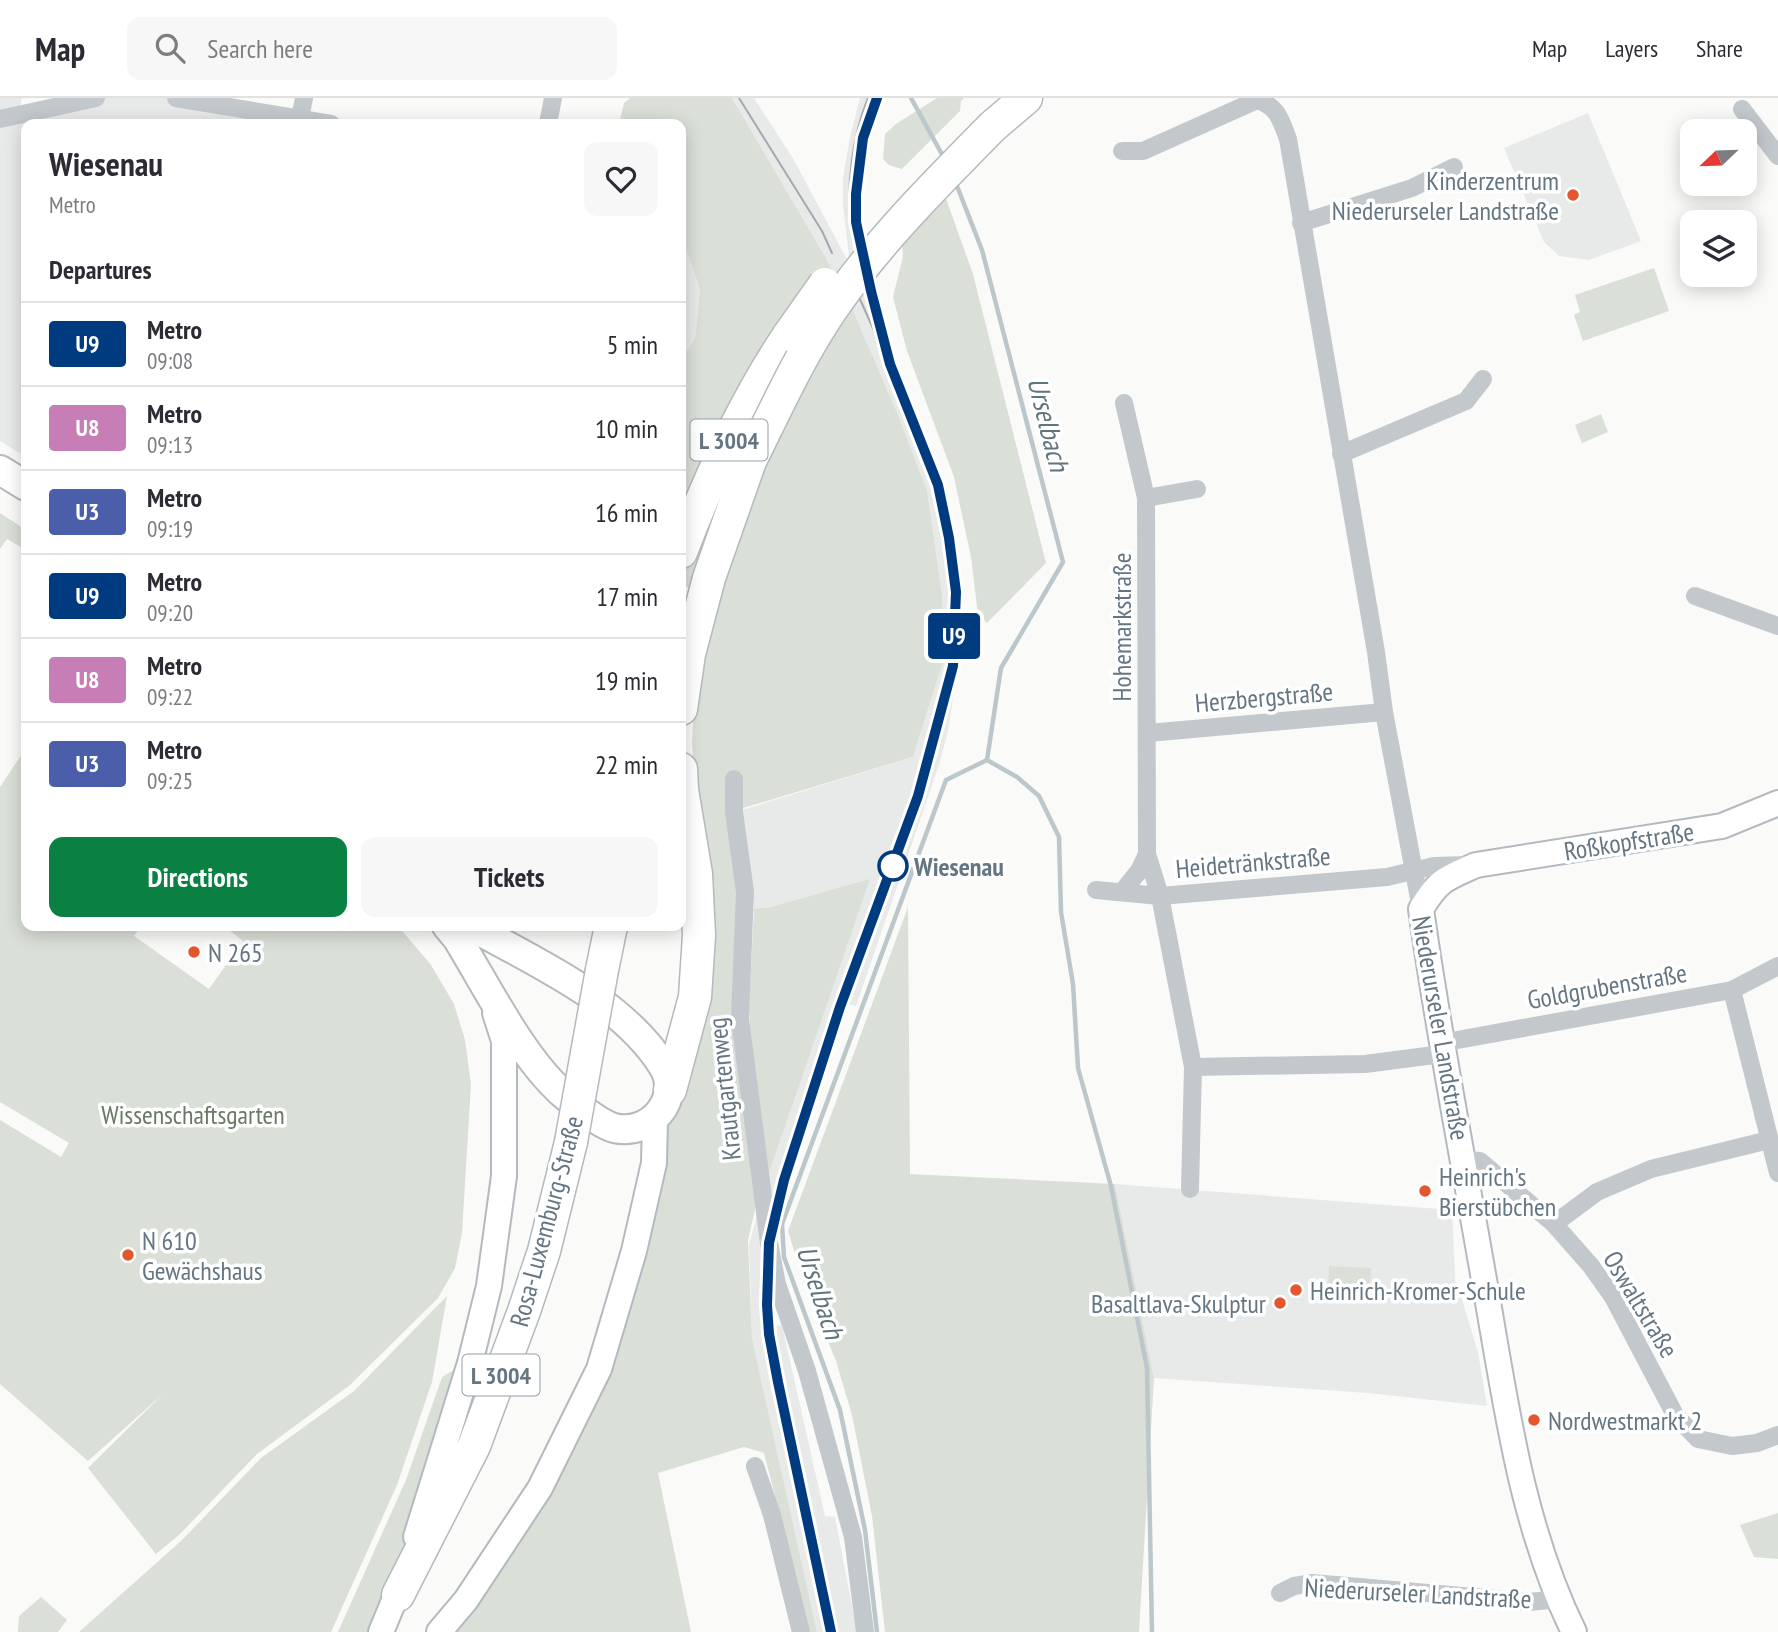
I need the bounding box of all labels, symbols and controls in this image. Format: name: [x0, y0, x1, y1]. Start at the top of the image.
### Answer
search box: [127, 17, 617, 80]
text: Map: [35, 27, 85, 70]
icon: search: [151, 29, 189, 67]
text: Search here: [207, 32, 313, 65]
text: Map: [1532, 33, 1567, 64]
text: Layers: [1605, 33, 1658, 64]
text: Share: [1696, 33, 1743, 64]
north arrow: [1680, 119, 1757, 196]
map controls: [1680, 119, 1757, 287]
text: Wiesenau: [49, 142, 163, 185]
button: heart: [584, 142, 658, 216]
place label: Kinderzentrum Niederurseler Landstraße: [1332, 164, 1559, 227]
marker: Kinderzentrum Niederurseler Landstraße: [1565, 187, 1581, 203]
text: Metro: [49, 190, 96, 219]
button: layers: [1680, 210, 1757, 287]
text: Departures: [49, 253, 152, 286]
text: Metro: [147, 313, 202, 346]
text: U9: [76, 328, 99, 359]
text: 5 min: [607, 328, 658, 361]
text: 09:08: [147, 346, 193, 375]
water label: Urselbach: [1020, 373, 1079, 476]
text: Metro: [147, 397, 202, 430]
text: U8: [76, 412, 99, 443]
text: 10 min: [595, 412, 658, 445]
road number: L 3004: [690, 419, 768, 460]
text: 09:13: [147, 430, 193, 459]
text: Metro: [147, 481, 202, 514]
text: U3: [76, 496, 99, 527]
text: 16 min: [595, 496, 658, 529]
text: 09:19: [147, 514, 193, 543]
street label: Hohemarkstraße: [1105, 553, 1138, 701]
text: Metro: [147, 565, 202, 598]
text: U9: [76, 580, 99, 611]
text: 17 min: [596, 580, 658, 613]
text: 09:20: [147, 598, 193, 627]
line badge: U9: [922, 613, 986, 659]
text: U9: [942, 620, 966, 651]
text: Metro: [147, 649, 202, 682]
text: U8: [76, 664, 99, 695]
text: 19 min: [595, 664, 658, 697]
street label: Herzbergstraße: [1194, 675, 1334, 719]
text: 09:22: [147, 682, 193, 711]
text: Metro: [147, 733, 202, 766]
text: U3: [76, 748, 99, 779]
text: 22 min: [595, 748, 658, 781]
text: 09:25: [147, 766, 193, 795]
street label: Roßkopfstraße: [1562, 814, 1696, 868]
button: Directions: [49, 837, 347, 917]
button: Tickets: [361, 837, 658, 917]
street label: Heidetränkstraße: [1174, 839, 1332, 885]
place label: Wiesenau: [913, 850, 1004, 883]
marker: Wiesenau: [878, 851, 908, 881]
street label: Niederurseler Landstraße: [1405, 913, 1477, 1143]
place label: N 265: [208, 936, 263, 969]
marker: N 265: [186, 944, 202, 960]
street label: Goldgrubenstraße: [1525, 956, 1689, 1016]
street label: Krautgartenweg: [700, 1016, 748, 1162]
park label: Wissenschaftsgarten: [101, 1098, 285, 1131]
street label: Rosa-Luxemburg-Straße: [502, 1112, 590, 1330]
place label: Heinrich's Bierstübchen: [1439, 1160, 1556, 1223]
marker: Heinrich's Bierstübchen: [1417, 1183, 1433, 1199]
place label: N 610 Gewächshaus: [142, 1224, 262, 1287]
water label: Urselbach: [789, 1241, 854, 1345]
street label: Oswaltstraße: [1596, 1245, 1686, 1363]
marker: N 610 Gewächshaus: [120, 1247, 136, 1263]
place label: Heinrich-Kromer-Schule: [1310, 1274, 1526, 1307]
marker: Heinrich-Kromer-Schule: [1288, 1282, 1304, 1298]
place label: Basaltlava-Skulptur: [1091, 1287, 1266, 1320]
marker: Basaltlava-Skulptur: [1272, 1295, 1288, 1311]
road number: L 3004: [462, 1354, 540, 1395]
place label: Nordwestmarkt 2: [1548, 1404, 1702, 1437]
marker: Nordwestmarkt 2: [1526, 1412, 1542, 1428]
street label: Niederurseler Landstraße: [1304, 1571, 1532, 1615]

